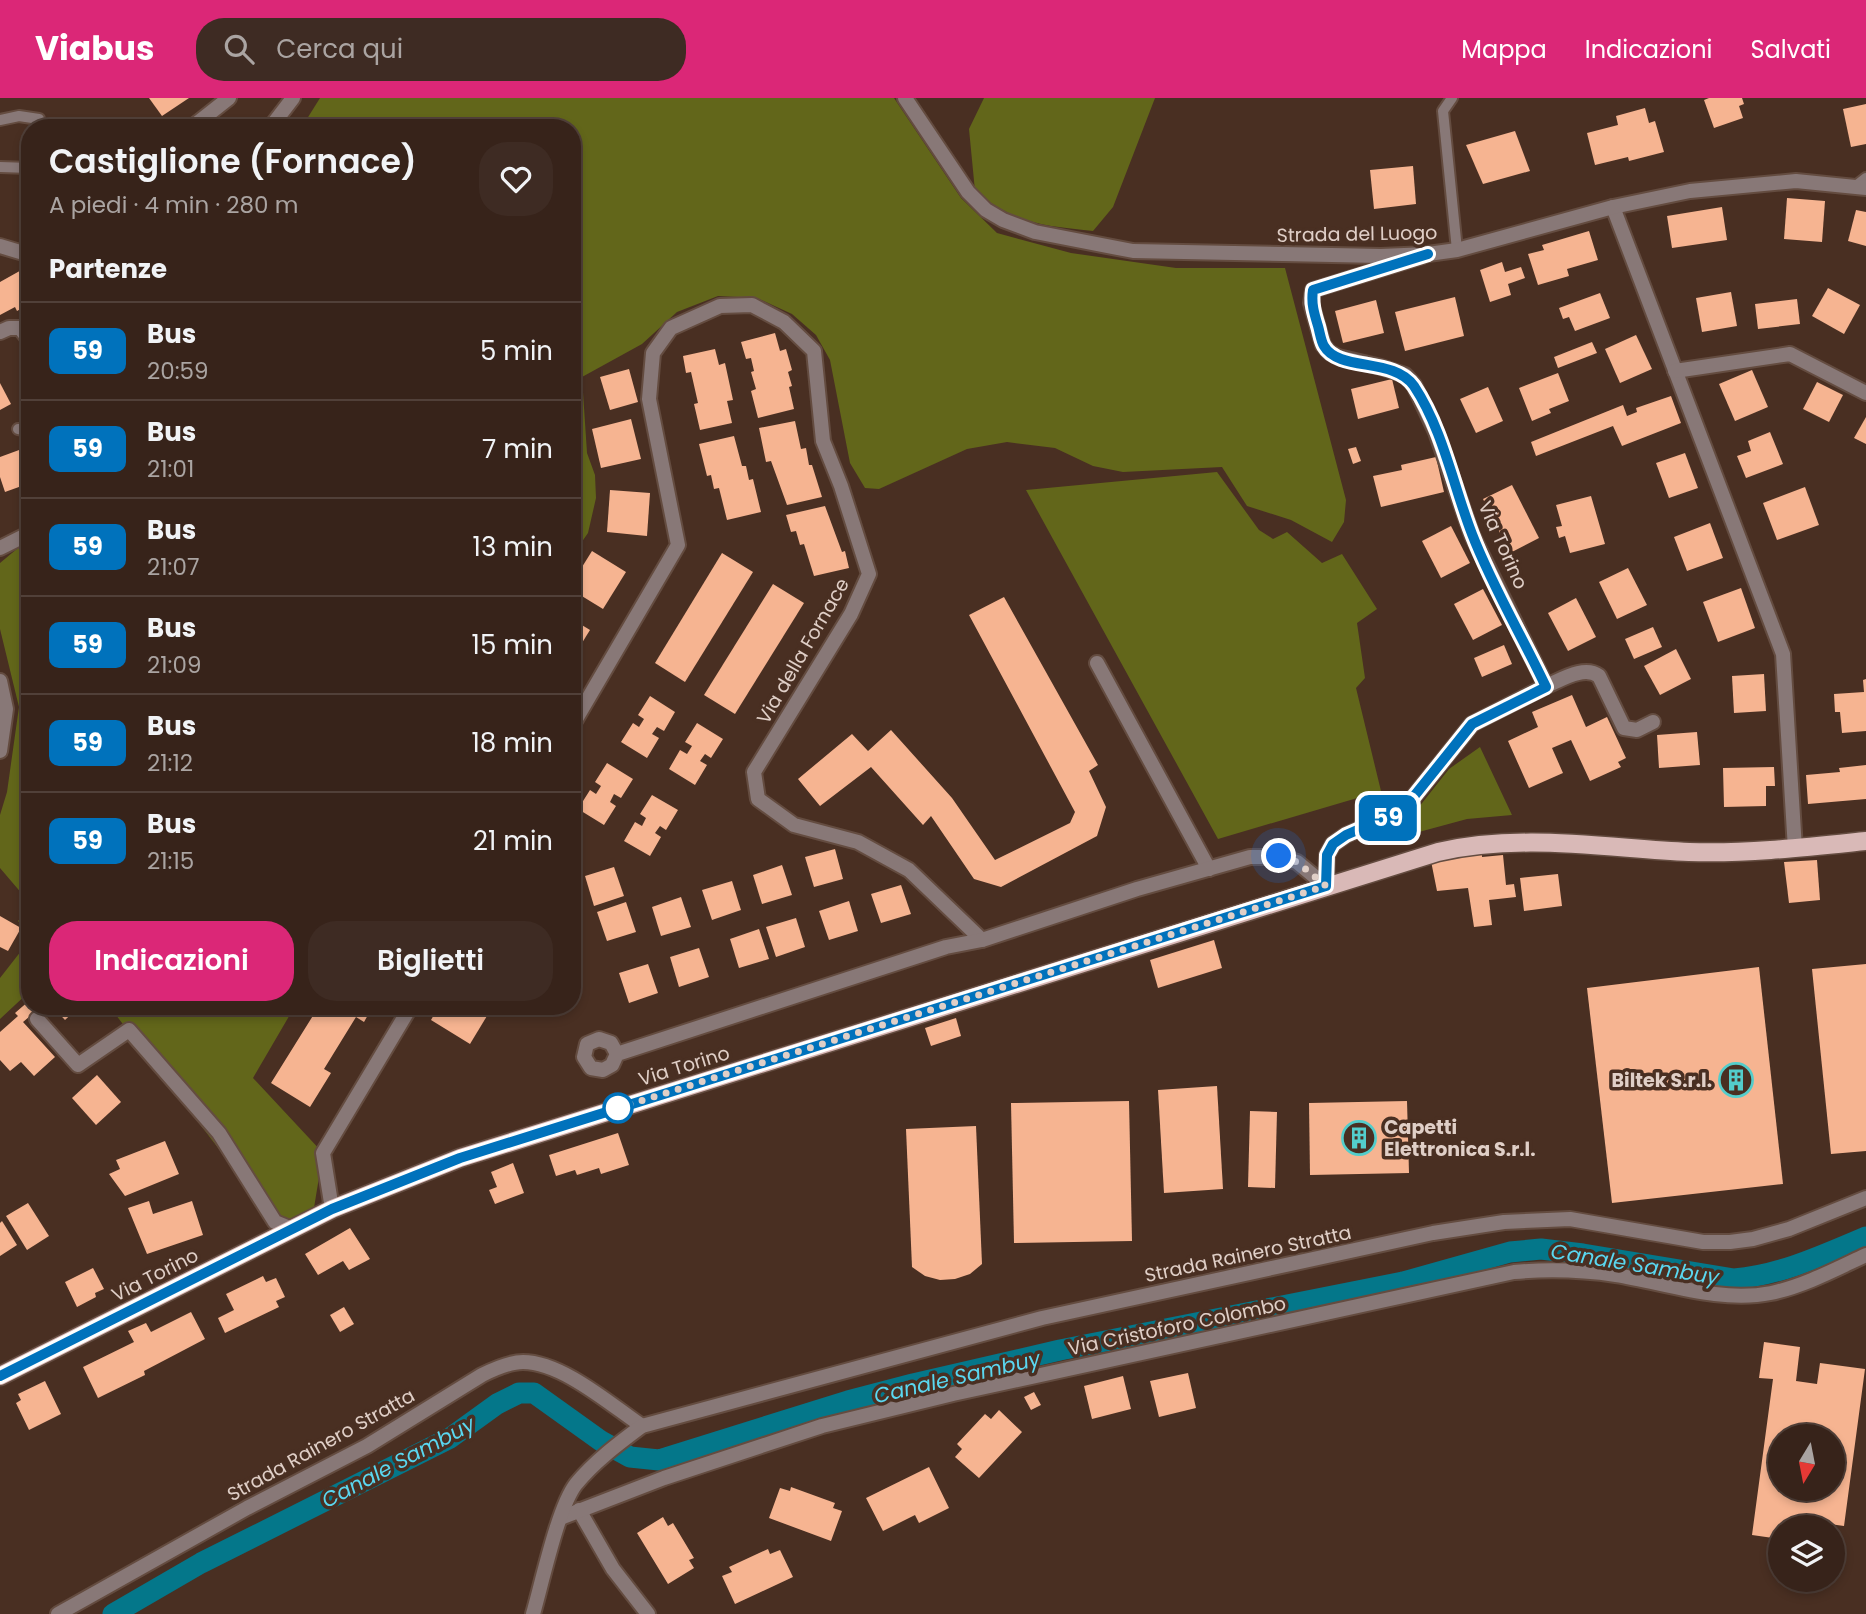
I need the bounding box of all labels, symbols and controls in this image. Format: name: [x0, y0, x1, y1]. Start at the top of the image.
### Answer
search box: [196, 18, 686, 81]
text: Viabus: [35, 25, 154, 72]
icon: search: [220, 30, 258, 68]
text: Cerca qui: [276, 31, 403, 67]
text: Mappa: [1461, 33, 1547, 66]
text: Indicazioni: [1585, 33, 1712, 66]
text: Salvati: [1750, 33, 1831, 66]
text: Castiglione (Fornace): [49, 138, 417, 185]
button: heart: [479, 142, 553, 216]
text: A piedi · 4 min · 280 m: [49, 189, 298, 221]
street label: Strada del Luogo: [1276, 219, 1438, 249]
text: Partenze: [49, 251, 167, 287]
text: Bus: [147, 316, 196, 352]
text: 5 min: [480, 333, 553, 369]
text: 59: [72, 334, 103, 367]
text: 20:59: [147, 355, 209, 387]
text: Bus: [147, 414, 196, 450]
text: 7 min: [482, 431, 553, 467]
text: 59: [72, 432, 103, 465]
text: 21:01: [147, 453, 194, 485]
street label: Via Torino: [1472, 497, 1534, 593]
text: Bus: [147, 512, 196, 548]
text: 13 min: [473, 529, 553, 565]
text: 59: [72, 530, 103, 563]
text: 21:07: [147, 551, 200, 583]
street label: Via della Fornace: [750, 573, 856, 729]
text: Bus: [147, 610, 196, 646]
text: 15 min: [472, 627, 553, 663]
text: 59: [72, 628, 103, 661]
text: 21:09: [147, 649, 201, 681]
text: Bus: [147, 708, 196, 744]
text: 18 min: [472, 725, 553, 761]
text: 59: [72, 726, 103, 759]
text: 21:12: [147, 747, 193, 779]
line badge: 59: [1356, 795, 1420, 841]
text: 59: [1373, 801, 1403, 834]
text: Bus: [147, 806, 196, 842]
text: 21 min: [473, 823, 553, 859]
text: 59: [72, 824, 103, 857]
your location: [1261, 838, 1296, 873]
text: 21:15: [147, 845, 194, 877]
button: Indicazioni: [49, 921, 294, 1001]
button: Biglietti: [308, 921, 553, 1001]
street label: Via Torino: [635, 1039, 733, 1093]
building icon: Biltek S.r.l.: [1717, 1061, 1755, 1099]
place label: Biltek S.r.l.: [1612, 1067, 1712, 1094]
unlabelled marker: [603, 1093, 633, 1123]
place label: Capetti Elettronica S.r.l.: [1384, 1114, 1536, 1163]
building icon: Capetti Elettronica S.r.l.: [1340, 1119, 1378, 1157]
street label: Strada Rainero Stratta: [1142, 1219, 1354, 1289]
water label: Canale Sambuy: [1549, 1236, 1722, 1292]
street label: Via Torino: [107, 1242, 203, 1308]
street label: Via Cristoforo Colombo: [1066, 1290, 1288, 1362]
water label: Canale Sambuy: [871, 1343, 1044, 1410]
street label: Strada Rainero Stratta: [222, 1382, 420, 1508]
water label: Canale Sambuy: [316, 1409, 481, 1515]
north arrow: [1768, 1424, 1844, 1502]
map controls: [1768, 1424, 1845, 1592]
button: layers: [1768, 1515, 1845, 1592]

